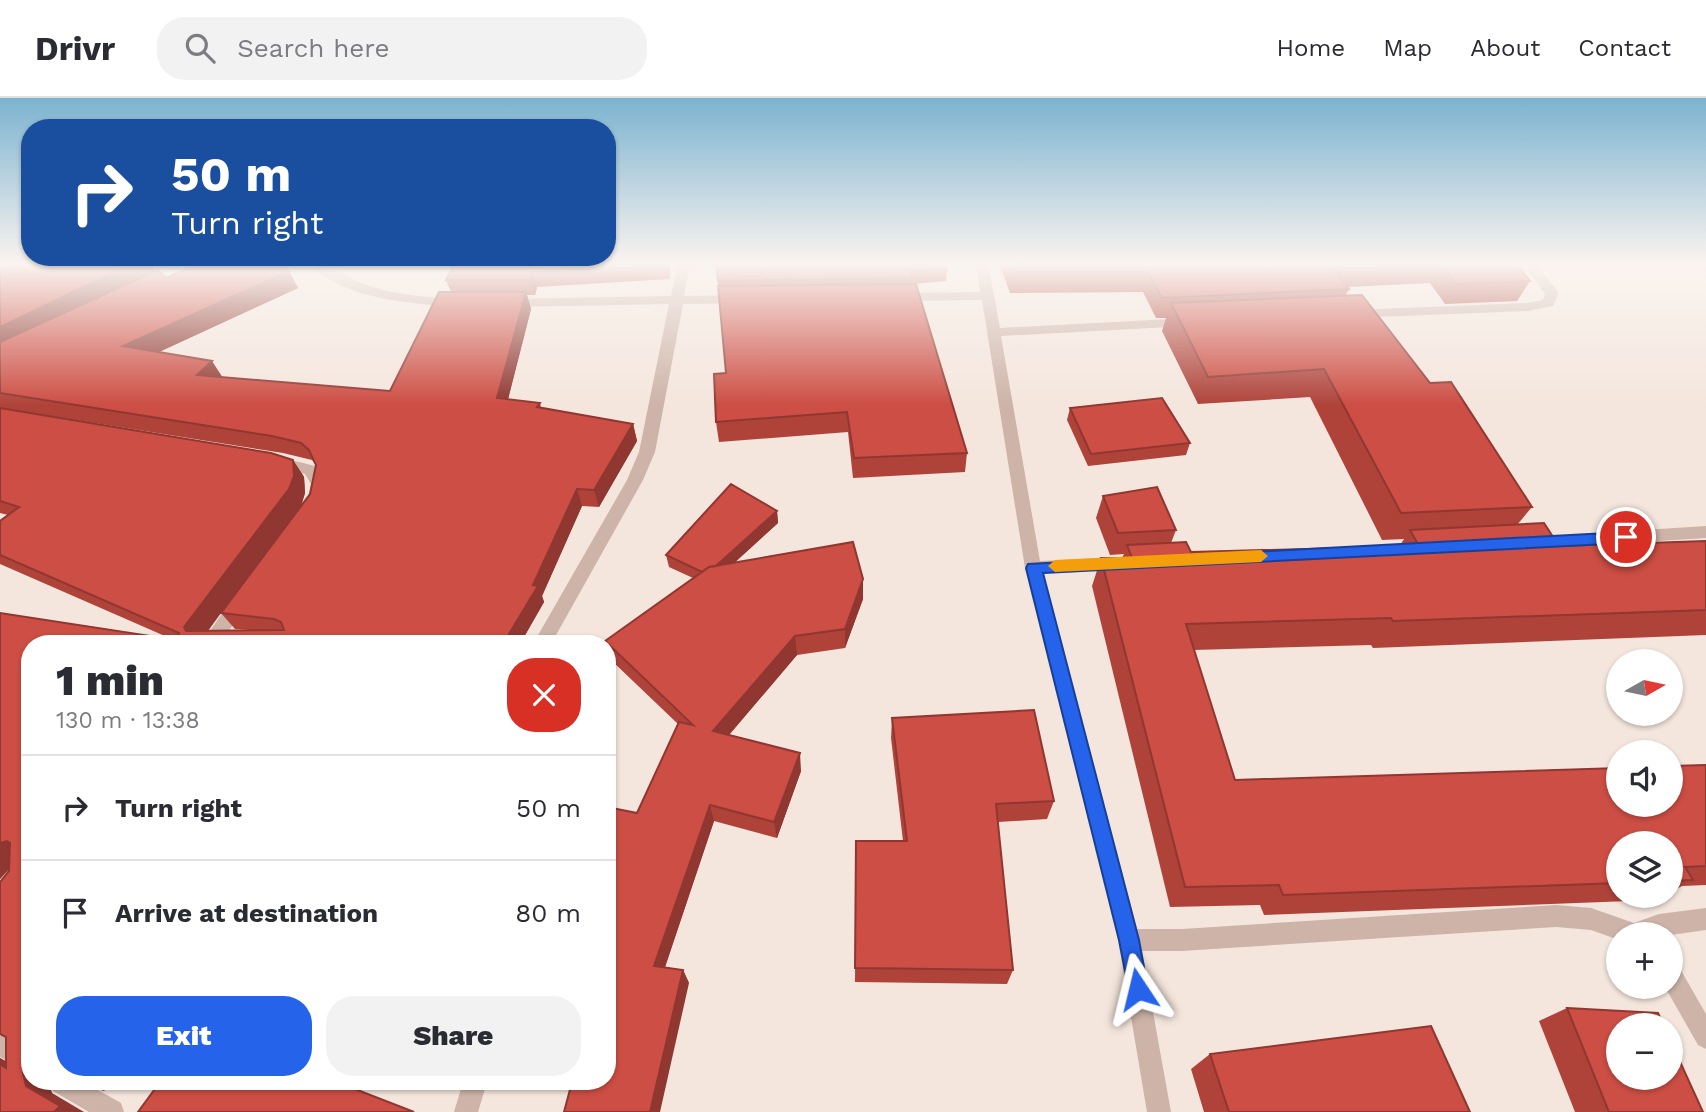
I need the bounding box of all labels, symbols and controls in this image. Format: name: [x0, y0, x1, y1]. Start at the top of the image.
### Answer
search box: [157, 17, 647, 80]
text: Drivr: [35, 29, 115, 68]
icon: search: [181, 29, 219, 67]
text: Search here: [237, 33, 390, 63]
text: Home: [1277, 34, 1345, 62]
text: Map: [1383, 34, 1432, 62]
text: About: [1470, 34, 1540, 62]
text: Contact: [1578, 34, 1671, 62]
text: 50 m: [171, 145, 291, 203]
icon: right: [56, 147, 147, 238]
text: Turn right: [171, 204, 323, 242]
pin: [1596, 507, 1656, 567]
icon: arrive: [1607, 518, 1645, 556]
north arrow: [1606, 649, 1684, 726]
map controls: [1606, 649, 1683, 1090]
text: 1 min: [56, 656, 164, 705]
button: close: [507, 658, 581, 732]
text: 130 m · 13:38: [56, 707, 200, 734]
button: sound: [1606, 740, 1683, 817]
icon: right: [56, 789, 94, 827]
text: Turn right: [115, 793, 242, 823]
text: 50 m: [516, 793, 581, 823]
button: layers: [1606, 831, 1683, 908]
icon: arrive: [56, 894, 94, 932]
text: Arrive at destination: [115, 898, 378, 928]
text: 80 m: [515, 898, 581, 928]
button: +: [1606, 922, 1683, 999]
position arrow: [1101, 952, 1175, 1026]
button: Exit: [56, 996, 312, 1076]
button: Share: [326, 996, 581, 1076]
button: −: [1606, 1013, 1683, 1090]

